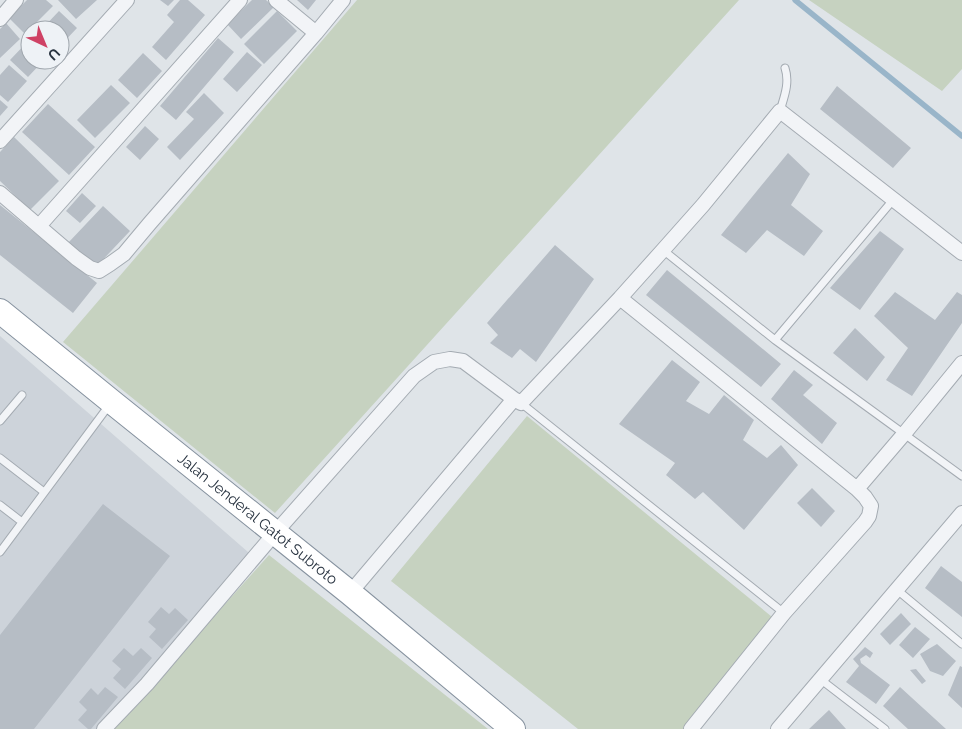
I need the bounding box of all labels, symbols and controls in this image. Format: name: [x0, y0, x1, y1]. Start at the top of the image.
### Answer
north arrow: [20, 20, 70, 70]
text: U: [45, 45, 63, 64]
street label: Jalan Jenderal Gatot Subroto: [174, 449, 341, 588]

